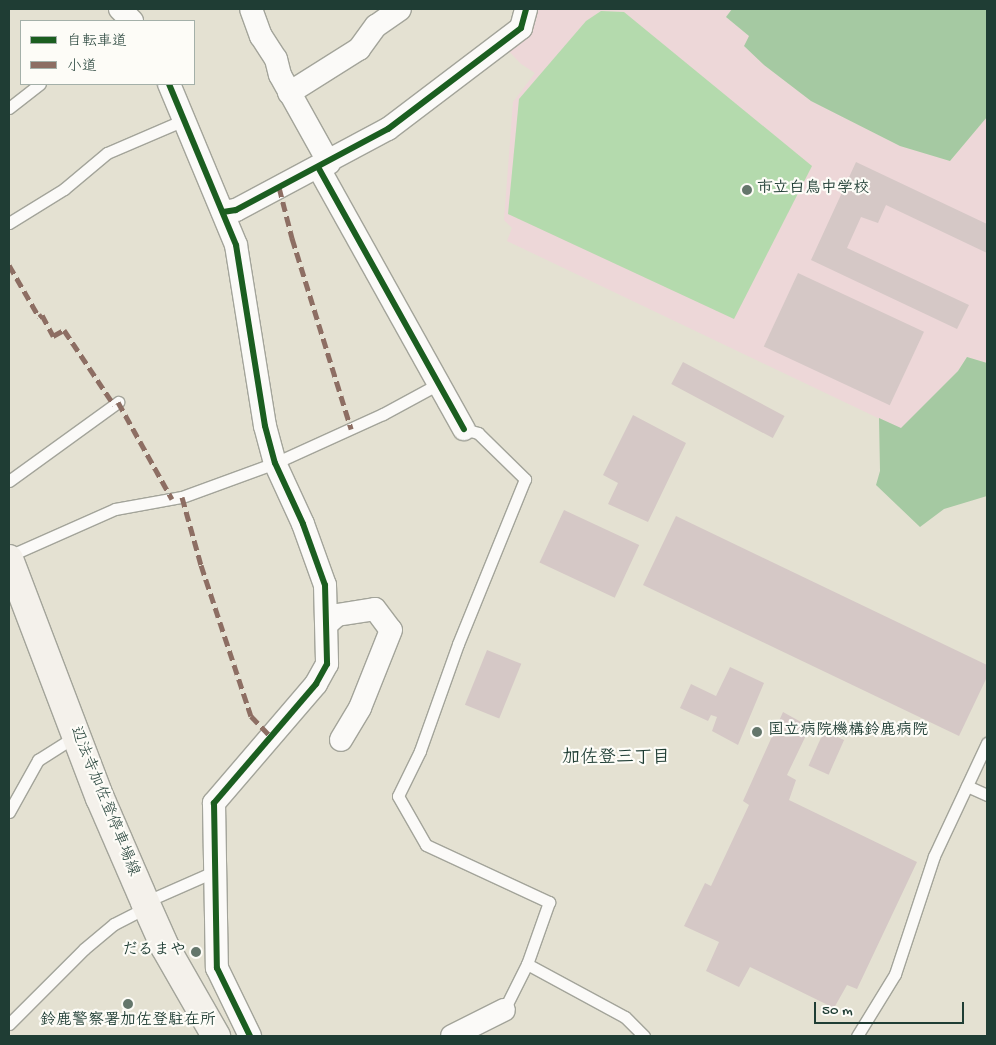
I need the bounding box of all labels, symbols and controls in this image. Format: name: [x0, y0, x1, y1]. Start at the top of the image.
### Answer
legend: [20, 20, 195, 85]
text: 自転車道: [67, 33, 127, 51]
text: 小道: [67, 58, 97, 76]
place label: 市立白鳥中学校: [757, 180, 869, 200]
marker: 市立白鳥中学校: [741, 184, 753, 196]
place label: 国立病院機構鈴鹿病院: [768, 722, 928, 742]
street label: 辺法寺加佐登停車場線: [64, 724, 142, 880]
marker: 国立病院機構鈴鹿病院: [750, 725, 764, 739]
district label: 加佐登三丁目: [562, 748, 670, 770]
place label: だるまや: [122, 942, 186, 962]
marker: だるまや: [190, 946, 202, 958]
scale bar: [816, 992, 966, 1024]
marker: 鈴鹿警察署加佐登駐在所: [122, 998, 134, 1010]
text: 50 m: [822, 1002, 853, 1020]
place label: 鈴鹿警察署加佐登駐在所: [40, 1012, 216, 1032]

